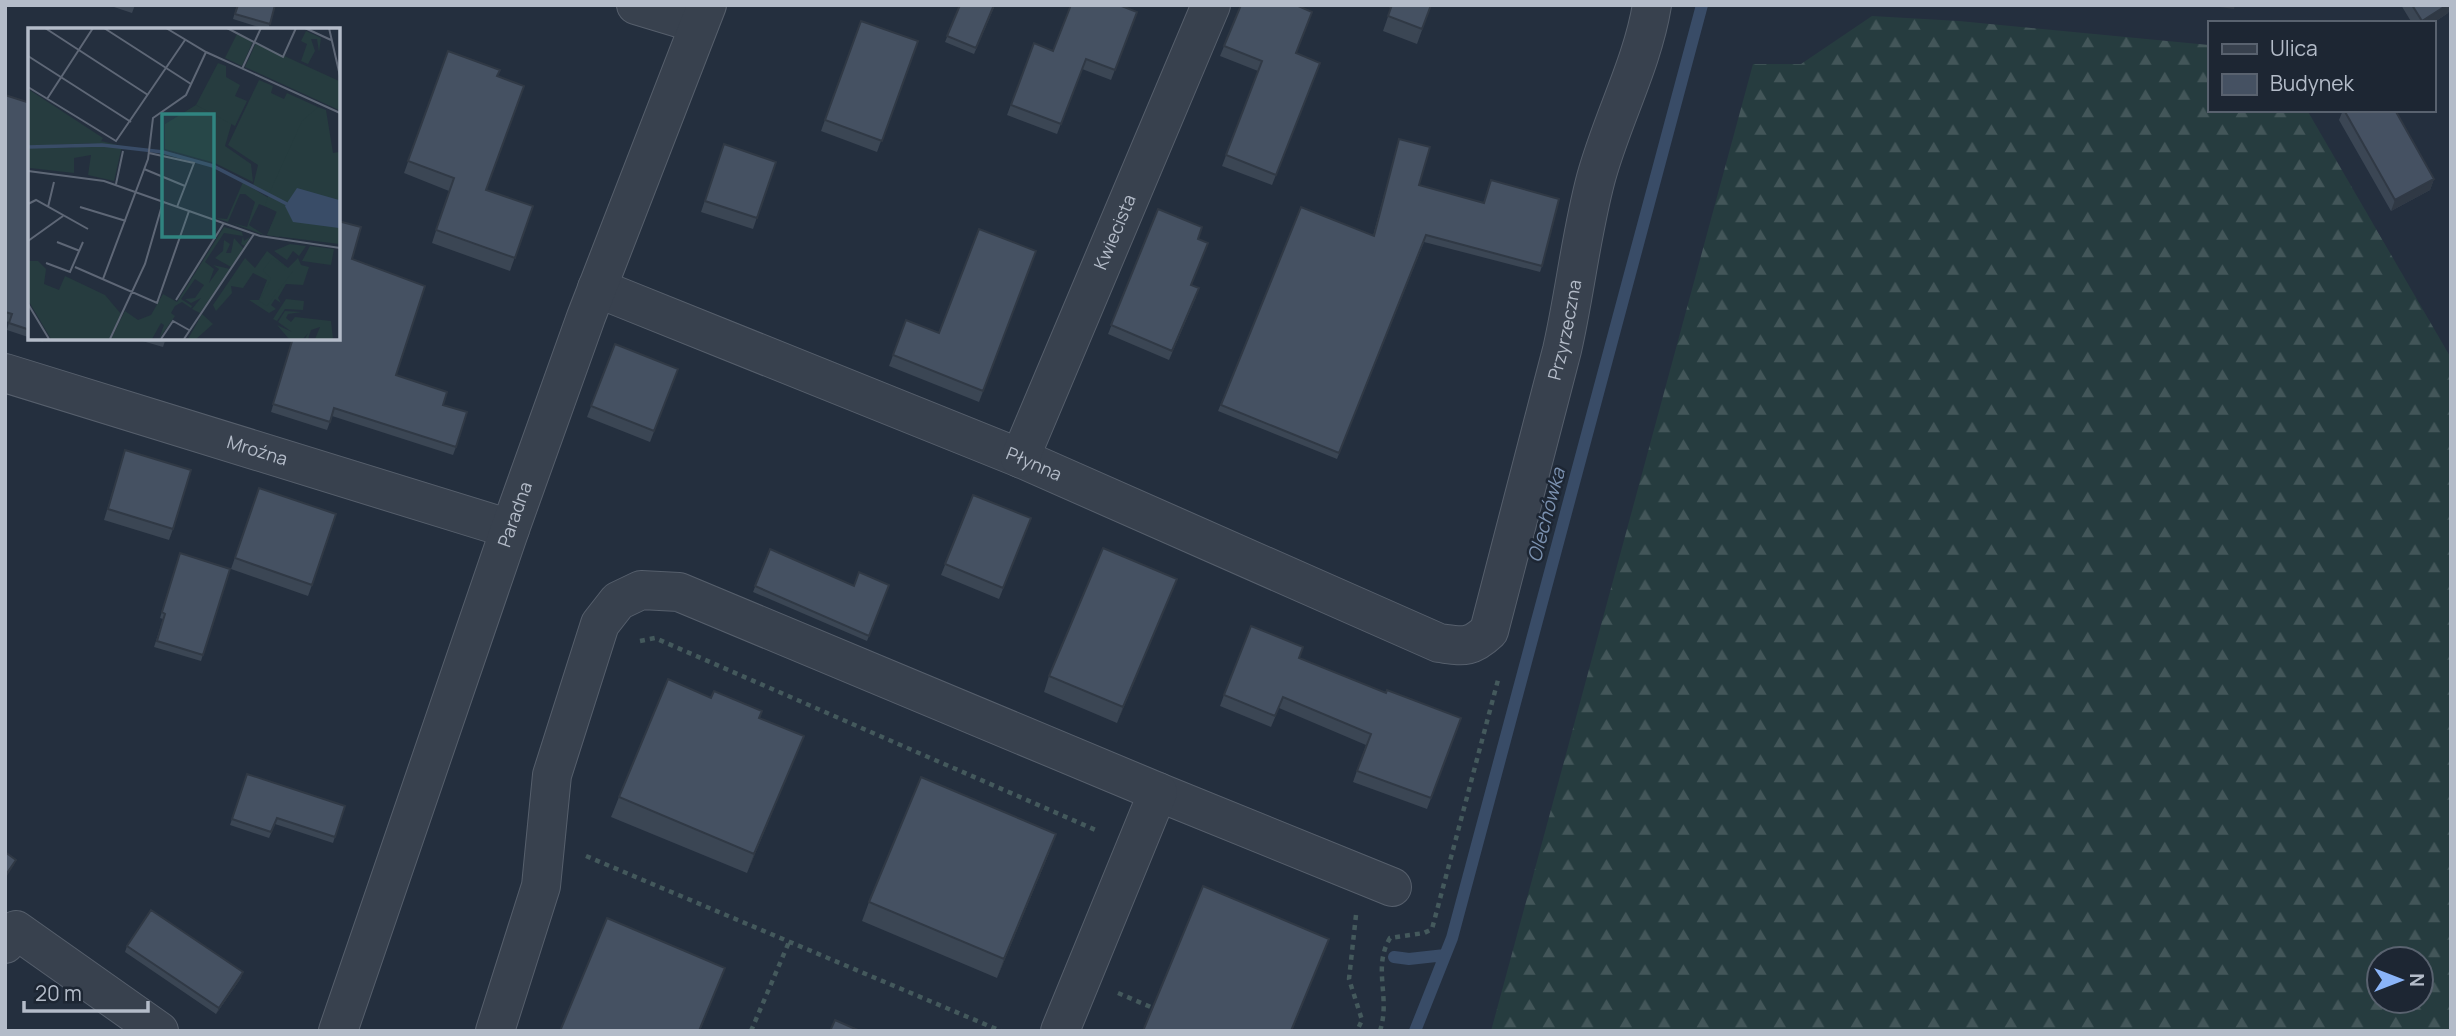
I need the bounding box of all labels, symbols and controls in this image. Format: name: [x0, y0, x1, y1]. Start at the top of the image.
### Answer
legend: [2208, 21, 2435, 112]
inset map: [28, 28, 340, 340]
text: Ulica: [2270, 34, 2318, 62]
text: Budynek: [2270, 69, 2355, 97]
street label: Kwiecista: [1088, 190, 1141, 273]
street label: Przyrzeczna: [1542, 278, 1586, 382]
street label: Mroźna: [224, 429, 291, 471]
street label: Płynna: [1003, 441, 1066, 486]
water label: Olechówka: [1521, 464, 1571, 565]
street label: Paradna: [492, 478, 537, 550]
north arrow: [2365, 945, 2435, 1015]
scale bar: [24, 970, 149, 1014]
text: N: [2404, 973, 2430, 987]
text: 20 m: [35, 979, 82, 1007]

